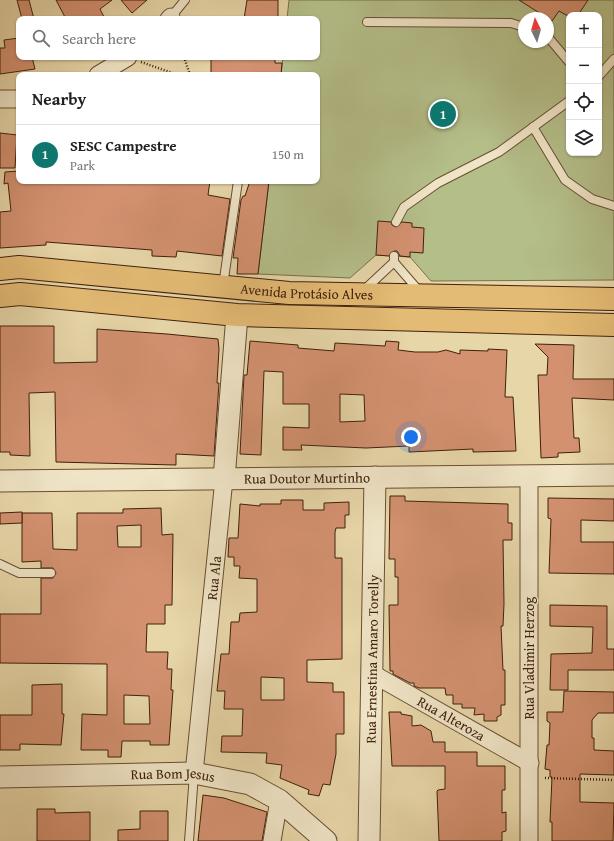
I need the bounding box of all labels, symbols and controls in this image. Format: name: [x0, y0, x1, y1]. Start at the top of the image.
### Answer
north arrow: [518, 12, 554, 48]
map controls: [566, 12, 602, 156]
button: +: [566, 12, 602, 48]
search box: [16, 16, 320, 60]
icon: search: [30, 27, 52, 49]
text: Search here: [62, 28, 136, 49]
button: −: [566, 48, 602, 84]
button: locate: [566, 84, 602, 120]
text: Nearby: [32, 86, 86, 111]
pin: 1: [430, 99, 456, 129]
button: layers: [566, 120, 602, 156]
text: SESC Campestre: [70, 135, 177, 156]
text: 1: [42, 145, 48, 164]
text: 150 m: [272, 145, 304, 164]
text: Park: [70, 156, 95, 175]
street label: Avenida Protásio Alves: [239, 278, 373, 305]
your location: [401, 427, 421, 447]
street label: Rua Doutor Murtinho: [244, 467, 370, 489]
street label: Rua Ala: [202, 555, 226, 601]
street label: Rua Ernestina Amaro Torelly: [361, 575, 383, 743]
street label: Rua Vladimir Herzog: [519, 597, 539, 719]
street label: Rua Alteroza: [414, 691, 489, 746]
street label: Rua Bom Jesus: [130, 763, 217, 787]

